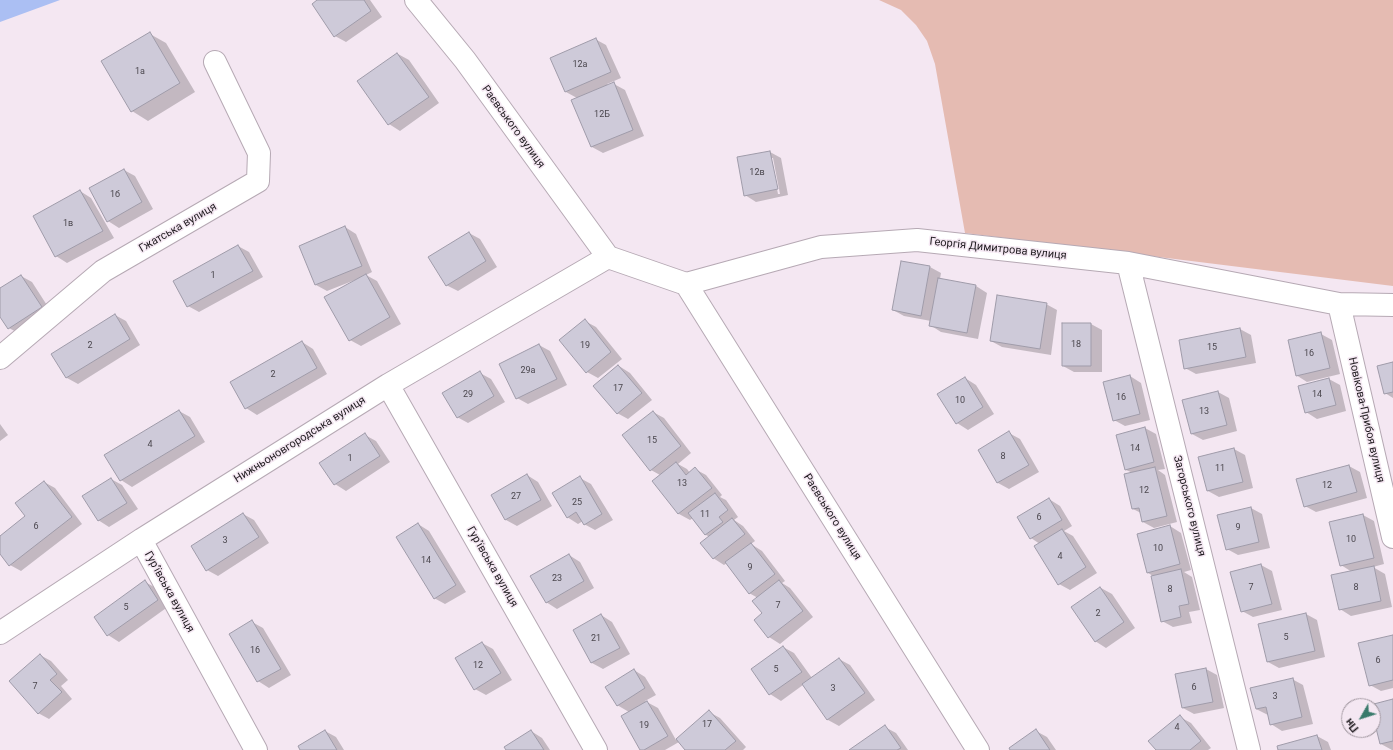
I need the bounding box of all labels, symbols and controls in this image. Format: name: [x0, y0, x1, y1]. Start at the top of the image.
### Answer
house number: 12а: [572, 60, 588, 70]
house number: 1а: [135, 67, 145, 77]
street label: Раєвського вулиця: [479, 83, 547, 171]
house number: 12Б: [594, 110, 610, 120]
house number: 12в: [749, 168, 765, 178]
house number: 1б: [110, 190, 120, 200]
street label: Гжатська вулиця: [137, 200, 219, 256]
house number: 1в: [63, 219, 73, 229]
street label: Георгія Димитрова вулиця: [929, 235, 1067, 263]
house number: 1: [210, 271, 216, 281]
house number: 18: [1071, 340, 1081, 350]
house number: 2: [87, 341, 93, 351]
house number: 19: [580, 341, 590, 351]
house number: 15: [1207, 343, 1217, 353]
house number: 16: [1304, 349, 1314, 359]
street label: Новікова-Прибоя вулиця: [1345, 356, 1387, 484]
house number: 29а: [520, 366, 536, 376]
house number: 2: [270, 370, 276, 380]
house number: 17: [613, 384, 623, 394]
house number: 29: [463, 390, 473, 400]
house number: 14: [1312, 390, 1322, 400]
house number: 16: [1116, 393, 1126, 403]
street label: Нижньоновгородська вулиця: [232, 394, 368, 486]
house number: 10: [955, 396, 965, 406]
house number: 13: [1199, 407, 1209, 417]
house number: 15: [647, 436, 657, 446]
house number: 4: [147, 440, 153, 450]
house number: 14: [1130, 444, 1140, 454]
house number: 8: [1000, 452, 1006, 462]
house number: 1: [347, 454, 353, 464]
street label: Загорського вулиця: [1170, 454, 1208, 558]
house number: 11: [1215, 464, 1225, 474]
street label: Раєвського вулиця: [800, 472, 864, 562]
house number: 13: [677, 479, 687, 489]
house number: 12: [1322, 481, 1332, 491]
house number: 12: [1139, 486, 1149, 496]
house number: 27: [511, 492, 521, 502]
house number: 25: [572, 498, 582, 508]
house number: 11: [700, 510, 710, 520]
house number: 6: [1036, 513, 1042, 523]
house number: 6: [33, 522, 39, 532]
house number: 9: [1235, 523, 1241, 533]
street label: Гур’ївська вулиця: [464, 524, 520, 610]
house number: 10: [1346, 535, 1356, 545]
house number: 3: [222, 536, 228, 546]
house number: 10: [1153, 544, 1163, 554]
street label: Гур’ївська вулиця: [141, 549, 197, 635]
house number: 4: [1057, 552, 1063, 562]
house number: 14: [421, 556, 431, 566]
house number: 9: [747, 563, 753, 573]
house number: 23: [552, 574, 562, 584]
house number: 7: [1248, 583, 1254, 593]
house number: 8: [1353, 583, 1359, 593]
house number: 8: [1167, 585, 1173, 595]
house number: 7: [775, 601, 781, 611]
house number: 5: [123, 603, 129, 613]
house number: 2: [1095, 609, 1101, 619]
house number: 5: [1283, 633, 1289, 643]
house number: 21: [591, 634, 601, 644]
house number: 16: [250, 646, 260, 656]
house number: 6: [1375, 656, 1381, 666]
house number: 12: [473, 661, 483, 671]
house number: 5: [773, 665, 779, 675]
house number: 7: [32, 682, 38, 692]
house number: 6: [1191, 683, 1197, 693]
house number: 3: [830, 684, 836, 694]
house number: 3: [1272, 692, 1278, 702]
north arrow: [1341, 698, 1381, 738]
text: Пн: [1343, 716, 1362, 735]
house number: 17: [702, 720, 712, 730]
house number: 19: [639, 721, 649, 731]
house number: 4: [1174, 723, 1180, 733]

